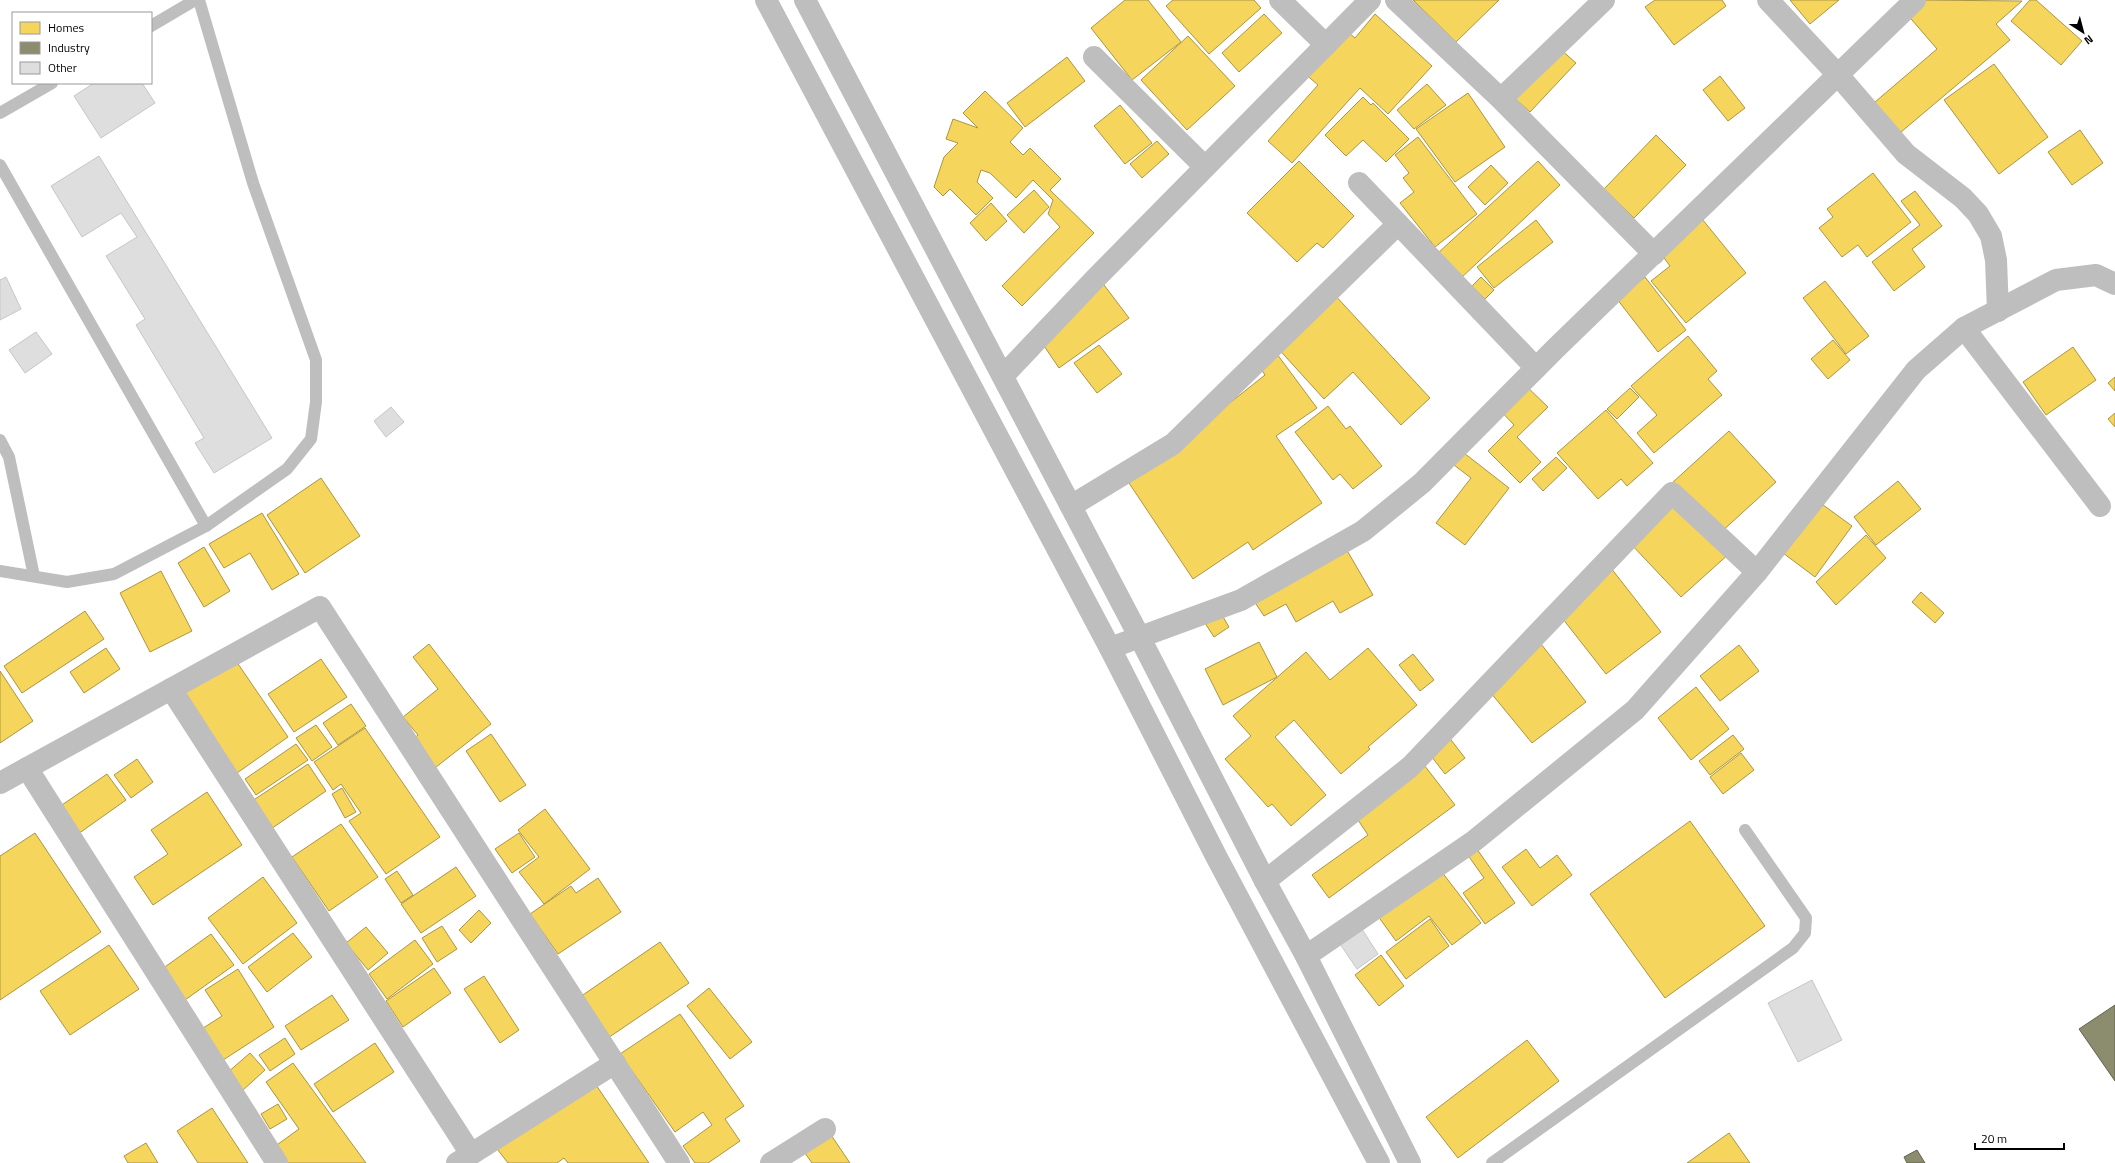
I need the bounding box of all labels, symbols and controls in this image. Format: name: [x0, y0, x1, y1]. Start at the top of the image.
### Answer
legend: [12, 12, 152, 84]
north arrow: [2063, 12, 2103, 52]
text: Homes: [48, 18, 84, 37]
text: N: [2081, 31, 2097, 49]
text: Industry: [48, 38, 90, 57]
text: Other: [48, 58, 77, 77]
scale bar: [1975, 1125, 2064, 1151]
text: 20 m: [1981, 1129, 2007, 1148]

